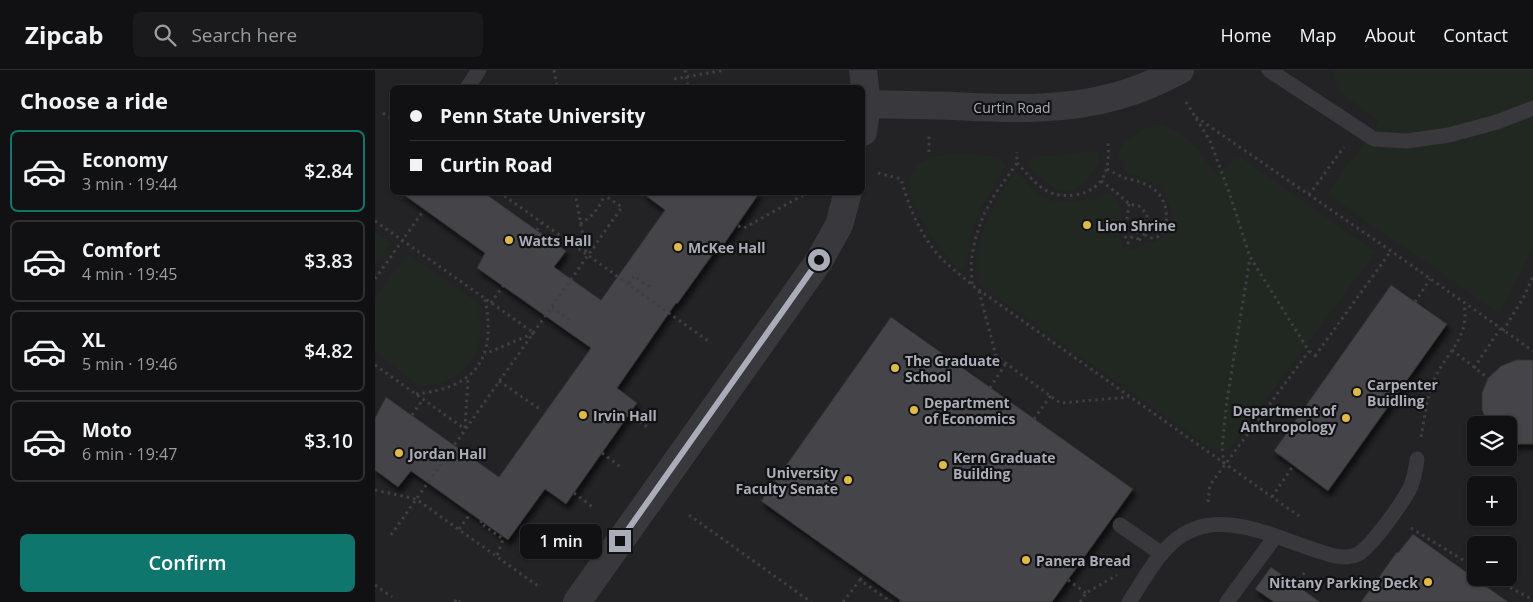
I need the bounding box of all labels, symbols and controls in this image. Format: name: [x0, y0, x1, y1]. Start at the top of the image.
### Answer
search box: [133, 12, 483, 57]
text: Zipcab: [25, 18, 103, 51]
icon: search: [151, 21, 179, 49]
text: Search here: [191, 22, 297, 48]
text: Home: [1221, 23, 1271, 47]
text: Map: [1299, 23, 1337, 47]
text: About: [1365, 23, 1415, 47]
text: Contact: [1443, 23, 1508, 47]
text: Choose a ride: [20, 85, 168, 115]
street label: Curtin Road: [973, 98, 1051, 117]
text: Penn State University: [440, 103, 645, 129]
text: Economy: [82, 147, 168, 173]
icon: car: [22, 149, 67, 194]
text: Curtin Road: [440, 152, 553, 178]
text: $2.84: [304, 158, 353, 184]
text: 3 min · 19:44: [82, 173, 177, 195]
place label: Lion Shrine: [1097, 216, 1176, 235]
marker: Lion Shrine: [1081, 219, 1093, 231]
place label: Watts Hall: [519, 231, 591, 250]
marker: Watts Hall: [503, 234, 515, 246]
text: Comfort: [82, 237, 161, 263]
place label: McKee Hall: [688, 238, 766, 257]
icon: car: [22, 239, 67, 284]
marker: McKee Hall: [672, 241, 684, 253]
text: $3.83: [304, 248, 353, 274]
route start: [808, 249, 830, 271]
text: 4 min · 19:45: [82, 263, 177, 285]
text: XL: [82, 327, 105, 353]
icon: car: [22, 329, 67, 374]
text: $4.82: [304, 338, 353, 364]
place label: The Graduate School: [905, 351, 1000, 386]
text: 5 min · 19:46: [82, 353, 177, 375]
marker: The Graduate School: [889, 362, 901, 374]
place label: Carpenter Buidling: [1367, 375, 1438, 410]
marker: Carpenter Buidling: [1351, 386, 1363, 398]
place label: Department of Economics: [924, 393, 1016, 428]
place label: Department of Anthropology: [1233, 401, 1338, 436]
marker: Department of Economics: [908, 404, 920, 416]
place label: Irvin Hall: [593, 406, 657, 425]
marker: Irvin Hall: [577, 409, 589, 421]
marker: Department of Anthropology: [1340, 412, 1352, 424]
map controls: [1467, 416, 1517, 586]
button: layers: [1467, 416, 1517, 466]
text: Moto: [82, 417, 132, 443]
icon: car: [22, 419, 67, 464]
text: $3.10: [304, 428, 353, 454]
text: 6 min · 19:47: [82, 443, 177, 465]
place label: Jordan Hall: [407, 444, 487, 463]
marker: Jordan Hall: [393, 447, 405, 459]
place label: Kern Graduate Building: [953, 448, 1056, 483]
marker: Kern Graduate Building: [937, 459, 949, 471]
place label: University Faculty Senate: [736, 463, 838, 498]
marker: University Faculty Senate: [842, 474, 854, 486]
button: +: [1467, 476, 1517, 526]
callout: 1 min: [520, 524, 603, 558]
text: 1 min: [539, 530, 583, 552]
route end: [609, 530, 631, 552]
button: Confirm: [20, 534, 355, 592]
button: −: [1467, 536, 1517, 586]
place label: Panera Bread: [1036, 551, 1131, 570]
marker: Panera Bread: [1020, 554, 1032, 566]
place label: Nittany Parking Deck: [1269, 573, 1418, 592]
marker: Nittany Parking Deck: [1422, 576, 1434, 588]

